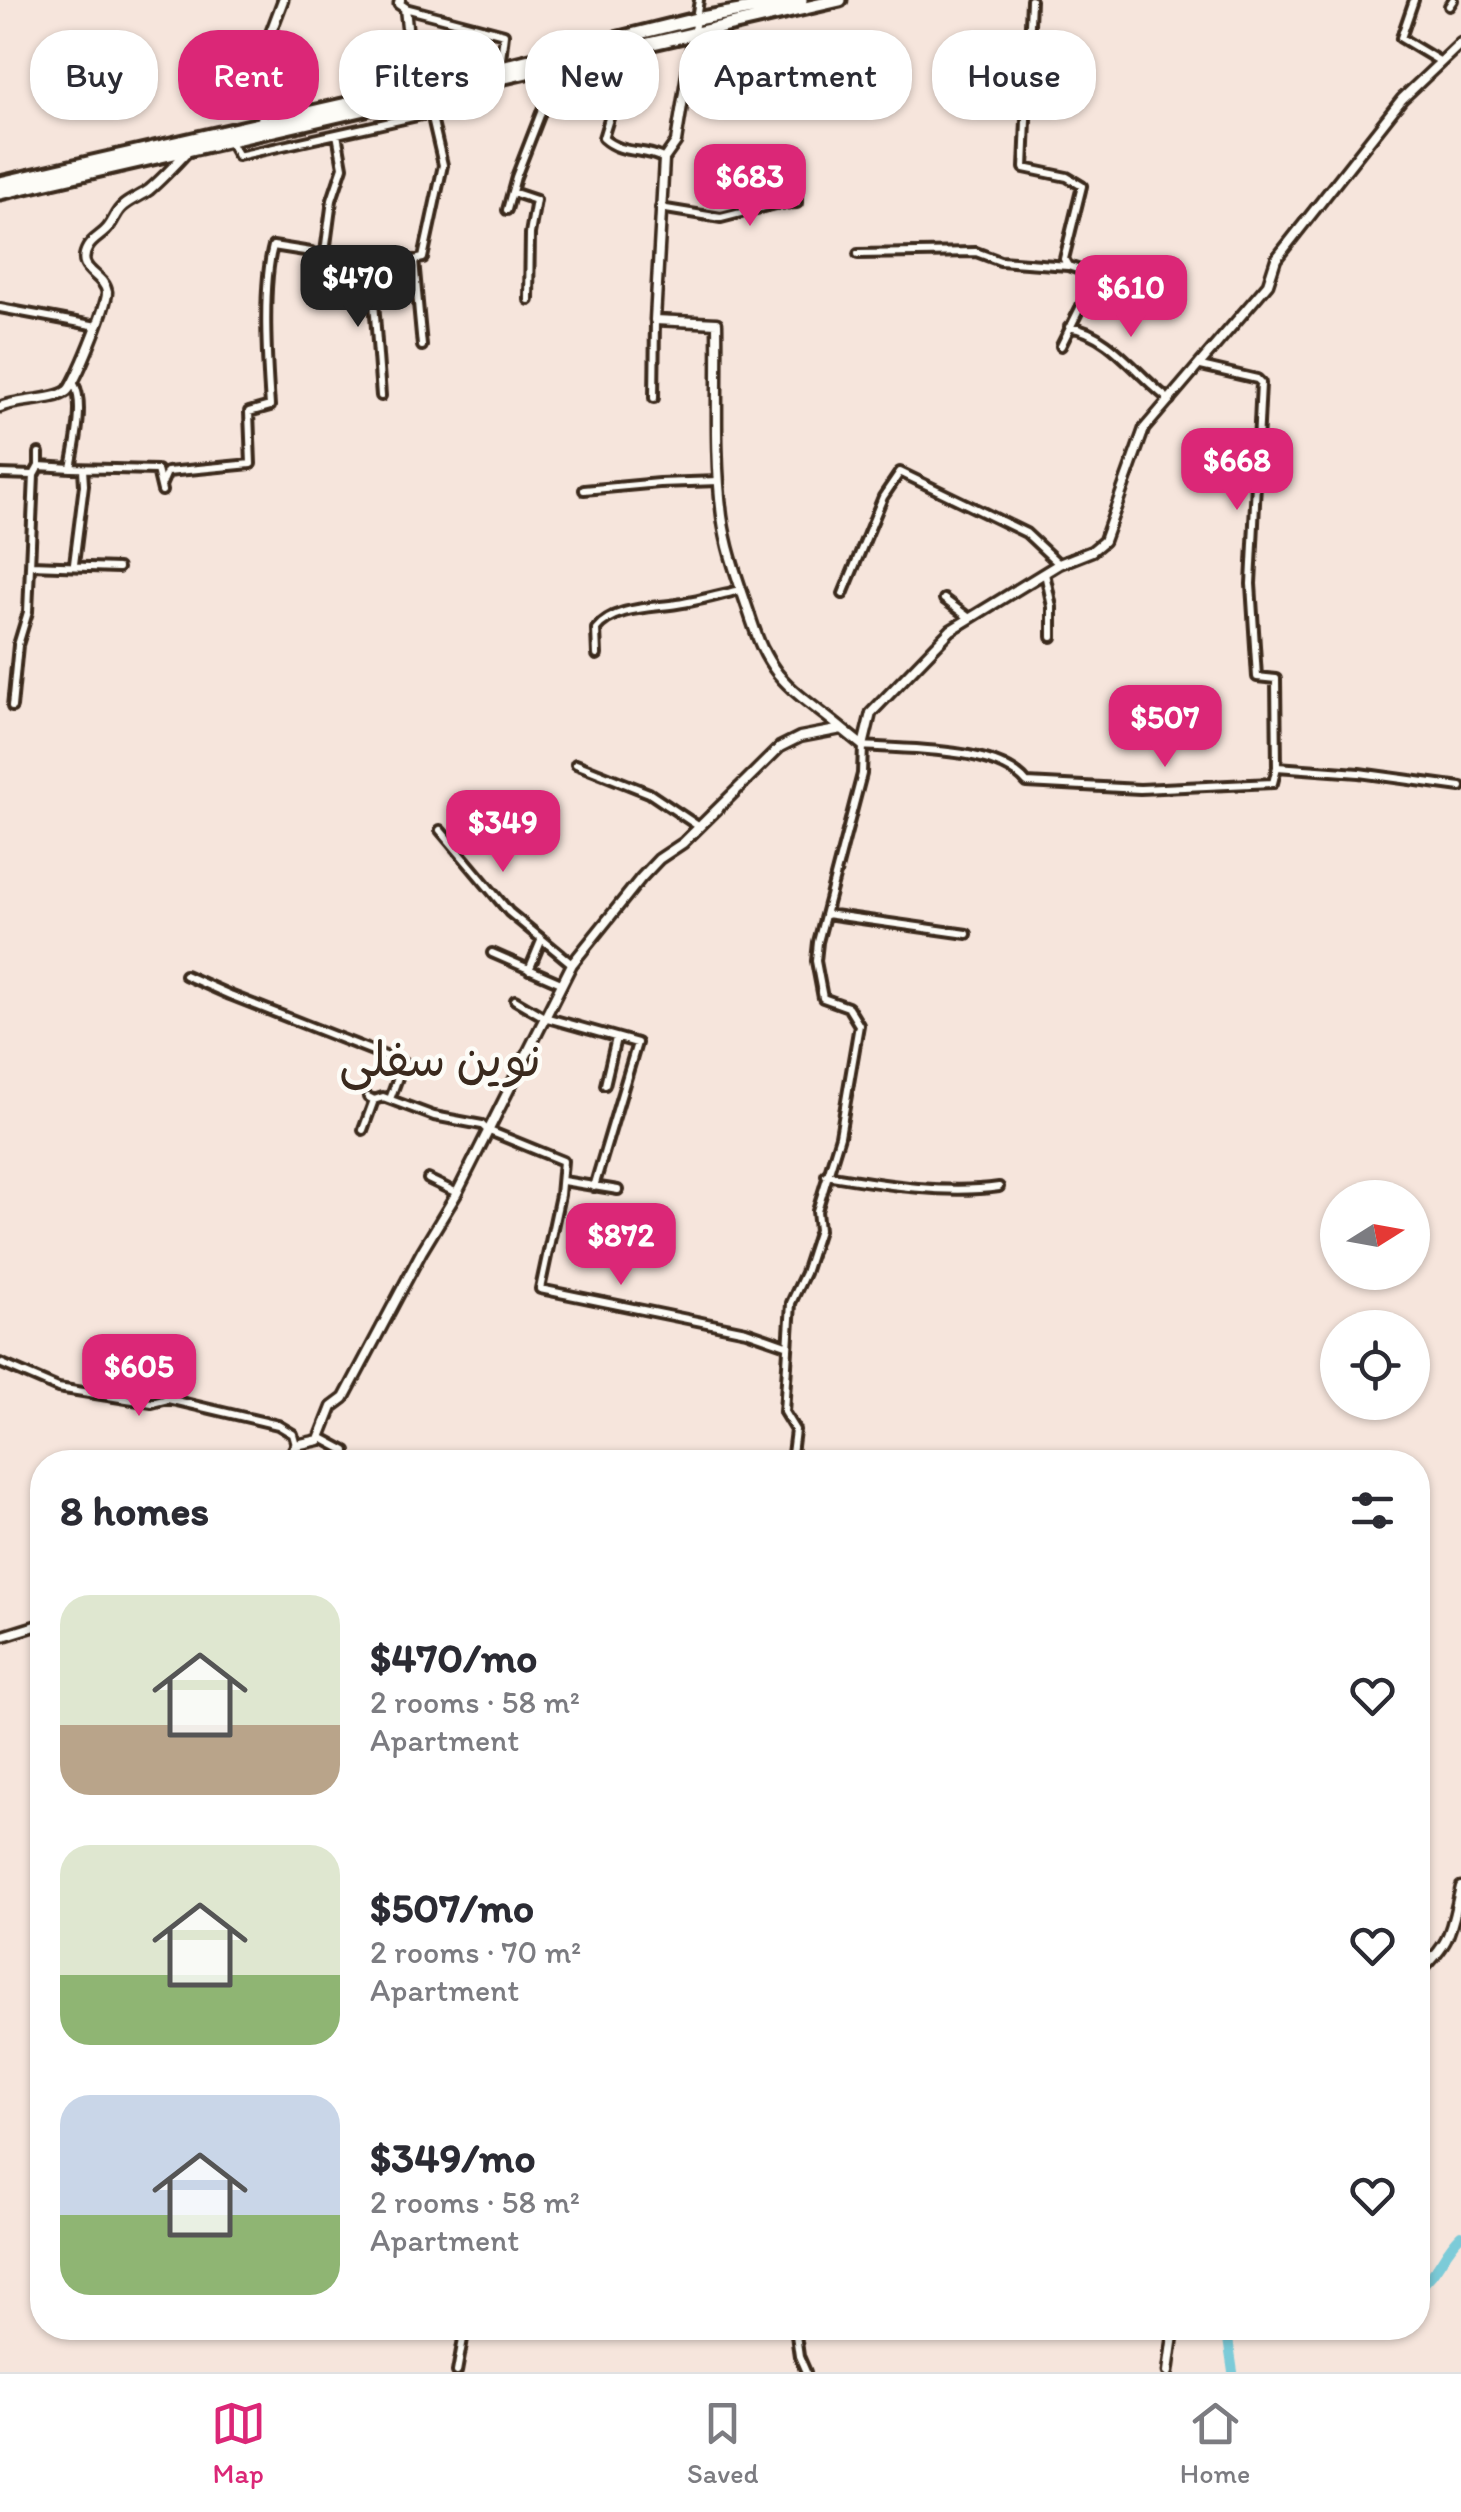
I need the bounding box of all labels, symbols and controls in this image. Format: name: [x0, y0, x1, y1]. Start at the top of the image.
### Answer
chip: Buy: [30, 30, 158, 120]
chip: Rent: [178, 30, 319, 120]
chip: Filters: [339, 30, 505, 120]
chip: New: [525, 30, 659, 120]
chip: Apartment: [679, 30, 912, 120]
chip: House: [932, 30, 1096, 120]
pin: $683: [691, 144, 809, 229]
text: $683: [716, 157, 784, 195]
pin: $470: [299, 245, 417, 330]
pin: $610: [1072, 255, 1190, 340]
text: $470: [322, 258, 394, 296]
text: $610: [1097, 268, 1165, 306]
pin: $668: [1178, 428, 1296, 513]
text: $668: [1203, 441, 1271, 479]
pin: $507: [1106, 685, 1224, 770]
text: $507: [1131, 698, 1199, 736]
pin: $349: [444, 790, 562, 875]
text: $349: [468, 803, 538, 841]
district label: نوین سفلى: [339, 1030, 541, 1091]
north arrow: [1320, 1180, 1430, 1290]
map controls: [1320, 1180, 1430, 1420]
pin: $872: [562, 1203, 680, 1288]
text: $872: [588, 1216, 654, 1254]
button: locate: [1320, 1310, 1430, 1420]
pin: $605: [80, 1334, 198, 1419]
text: $605: [104, 1347, 174, 1385]
icon: filters: [1345, 1483, 1400, 1538]
text: 8 homes: [60, 1485, 209, 1536]
text: $470/mo: [370, 1632, 538, 1683]
icon: home: [140, 1635, 260, 1755]
icon: heart: [1345, 1668, 1400, 1723]
text: 2 rooms · 58 m²: [370, 1683, 580, 1721]
text: Apartment: [370, 1721, 519, 1759]
text: $507/mo: [370, 1882, 534, 1933]
icon: home: [140, 1885, 260, 2005]
icon: heart: [1345, 1918, 1400, 1973]
text: 2 rooms · 70 m²: [370, 1933, 581, 1971]
text: Apartment: [370, 1971, 519, 2009]
text: $349/mo: [370, 2132, 536, 2183]
icon: home: [140, 2135, 260, 2255]
icon: heart: [1345, 2168, 1400, 2223]
text: 2 rooms · 58 m²: [370, 2183, 580, 2221]
text: Apartment: [370, 2221, 519, 2259]
tab: Map: [211, 2396, 266, 2490]
tab: Saved: [687, 2396, 758, 2490]
tab: Home: [1180, 2396, 1250, 2490]

